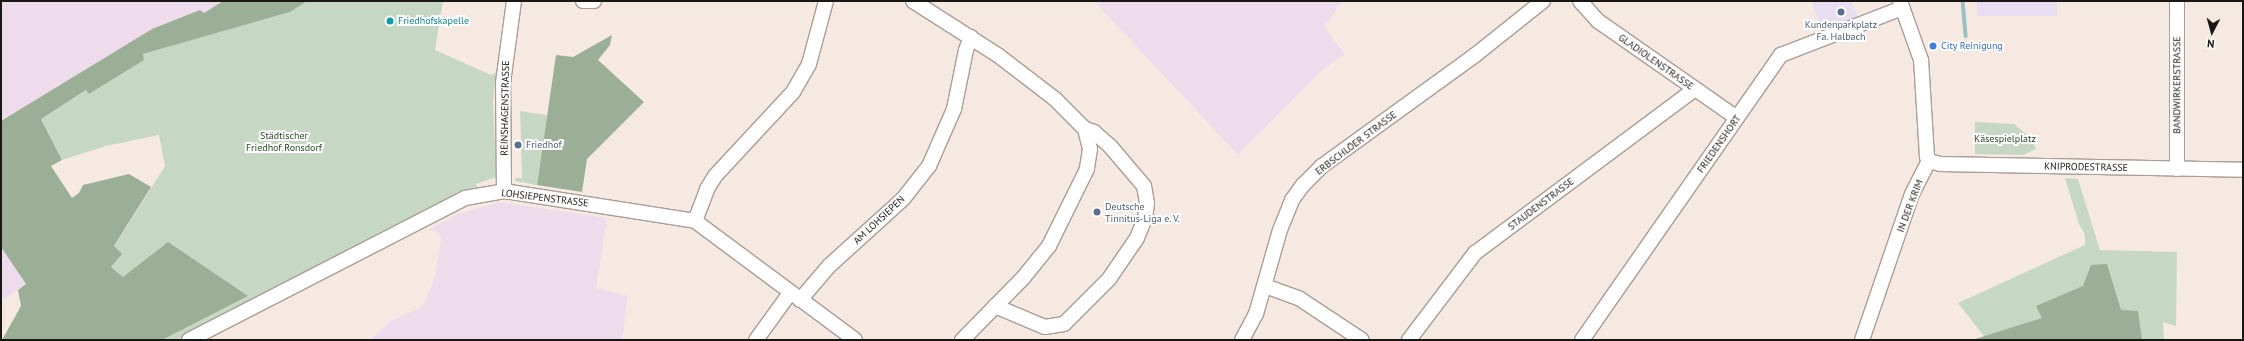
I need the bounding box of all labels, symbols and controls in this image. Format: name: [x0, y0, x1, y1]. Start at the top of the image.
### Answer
marker: Kundenparkplatz Fa. Halbach: [1836, 7, 1846, 17]
north arrow: [2192, 12, 2232, 52]
place label: Friedhofskapelle: [398, 15, 469, 27]
marker: Friedhofskapelle: [385, 16, 395, 26]
place label: Kundenparkplatz Fa. Halbach: [1805, 18, 1877, 42]
street label: GLADIOLENSTRASSE: [1616, 32, 1696, 92]
street label: BANDWIRKERSTRASSE: [2171, 36, 2183, 134]
text: N: [2206, 37, 2215, 51]
place label: City Reinigung: [1941, 40, 2003, 52]
marker: City Reinigung: [1928, 41, 1938, 51]
street label: REINSHAGENSTRASSE: [498, 60, 512, 156]
street label: ERBSCHLÖER STRASSE: [1313, 109, 1399, 177]
street label: FRIEDENSHORT: [1695, 113, 1743, 175]
park label: Städtischer Friedhof Ronsdorf: [246, 129, 322, 152]
park label: Käsespielplatz: [1974, 133, 2036, 145]
place label: Friedhof: [526, 139, 562, 151]
marker: Friedhof: [513, 140, 523, 150]
street label: KNIPRODESTRASSE: [2044, 160, 2128, 174]
street label: STAUDENSTRASSE: [1506, 175, 1576, 233]
street label: IN DER KRIM: [1894, 178, 1926, 234]
street label: LOHSIEPENSTRASSE: [501, 187, 589, 209]
street label: AM LOHSIEPEN: [851, 193, 907, 247]
place label: Deutsche Tinnitus-Liga e. V.: [1105, 200, 1181, 224]
marker: Deutsche Tinnitus-Liga e. V.: [1092, 207, 1102, 217]

